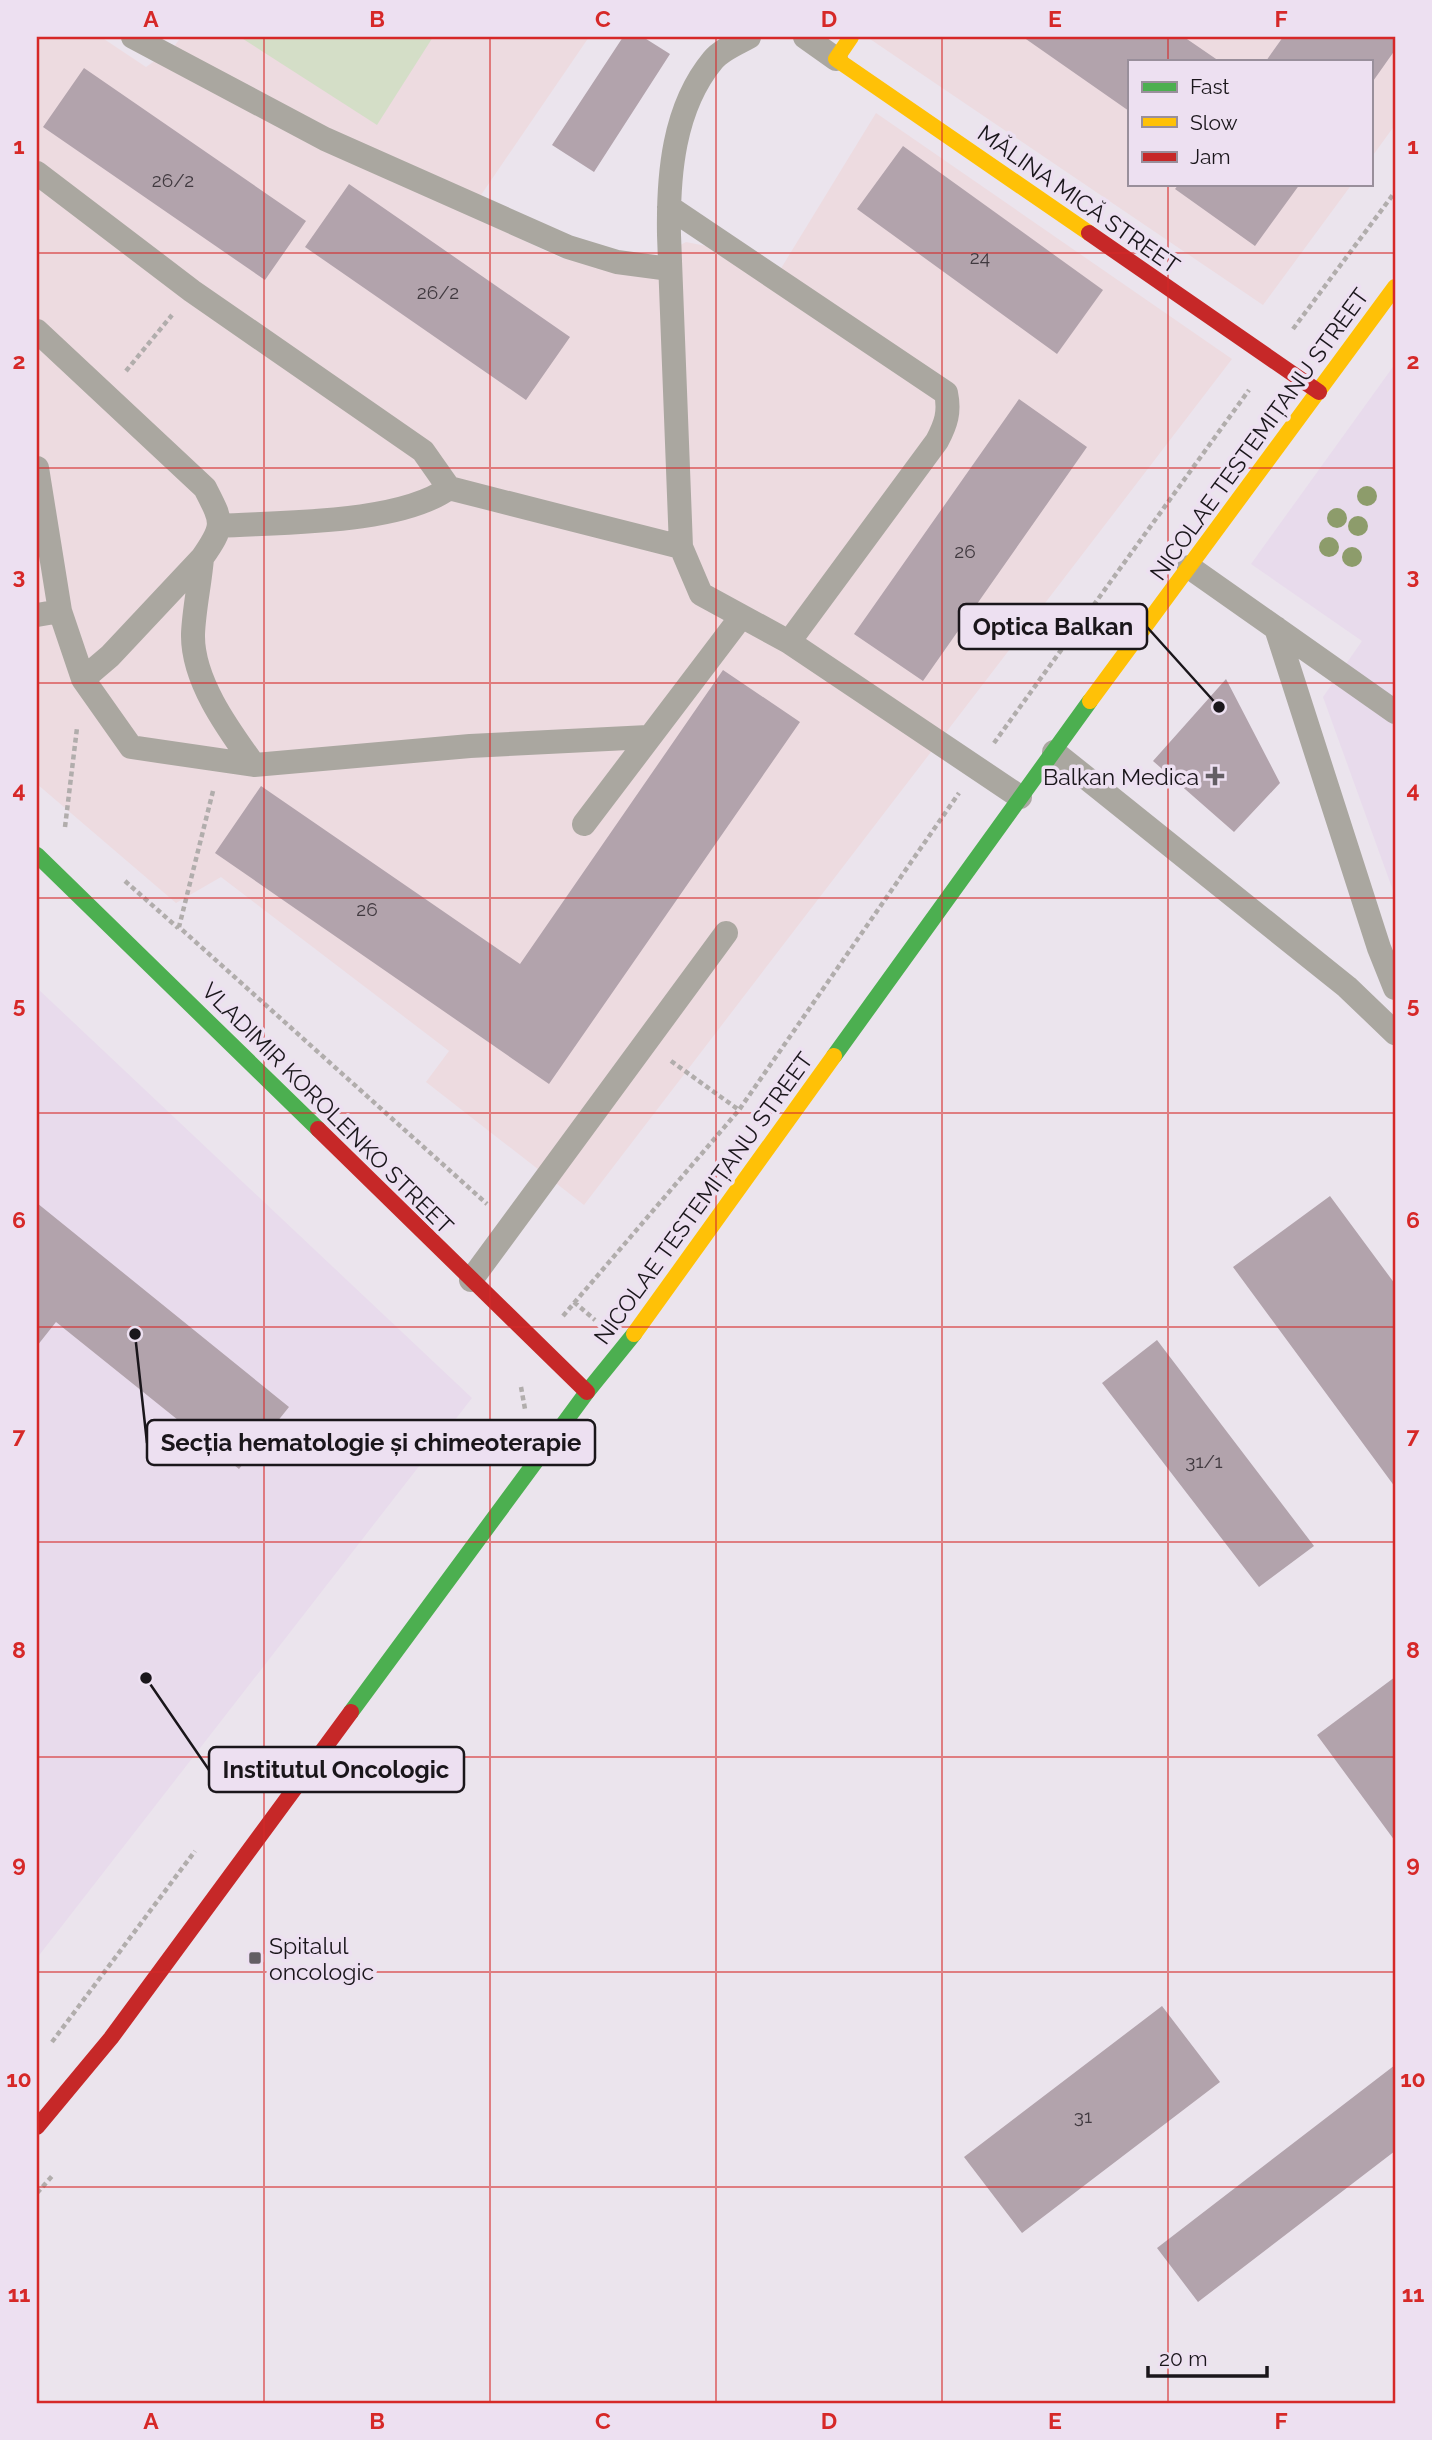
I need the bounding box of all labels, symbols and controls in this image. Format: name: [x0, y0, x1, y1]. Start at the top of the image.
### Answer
text: A: [143, 5, 159, 32]
text: B: [369, 5, 385, 32]
text: C: [595, 5, 611, 32]
text: D: [821, 5, 837, 32]
text: E: [1048, 5, 1062, 32]
text: F: [1274, 5, 1288, 32]
legend: [1128, 60, 1372, 186]
text: Fast: [1190, 74, 1230, 99]
text: Slow: [1190, 110, 1238, 135]
street label: MĂLINA MICĂ STREET: [973, 119, 1185, 279]
text: 1: [13, 132, 25, 159]
text: 1: [1407, 132, 1419, 159]
text: Jam: [1190, 144, 1231, 169]
house number: 26/2: [152, 169, 194, 191]
house number: 24: [970, 246, 990, 268]
house number: 26/2: [417, 281, 459, 303]
street label: NICOLAE TESTEMIȚANU STREET: [1144, 283, 1374, 585]
text: 2: [13, 347, 25, 374]
text: 2: [1407, 347, 1419, 374]
house number: 26: [954, 540, 976, 562]
text: 3: [13, 562, 25, 589]
text: 3: [1407, 562, 1419, 589]
callout: Optica Balkan: [959, 604, 1147, 649]
text: Optica Balkan: [973, 612, 1133, 641]
place label: Balkan Medica: [1043, 763, 1199, 790]
marker: Balkan Medica: [1205, 766, 1225, 786]
text: 4: [12, 776, 26, 803]
text: 4: [1406, 776, 1420, 803]
house number: 26: [356, 898, 378, 920]
street label: VLADIMIR KOROLENKO STREET: [197, 977, 459, 1239]
text: 5: [13, 991, 26, 1018]
text: 5: [1407, 991, 1420, 1018]
street label: NICOLAE TESTEMIȚANU STREET: [588, 1047, 818, 1349]
text: 6: [12, 1206, 26, 1233]
text: 6: [1406, 1206, 1420, 1233]
callout: Secția hematologie și chimeoterapie: [147, 1420, 595, 1465]
text: 7: [13, 1421, 26, 1448]
text: 7: [1407, 1421, 1420, 1448]
text: Secția hematologie și chimeoterapie: [161, 1428, 581, 1457]
house number: 31/1: [1185, 1450, 1223, 1472]
text: 8: [12, 1636, 26, 1663]
text: 8: [1406, 1636, 1420, 1663]
callout: Institutul Oncologic: [209, 1747, 464, 1792]
text: Institutul Oncologic: [223, 1755, 450, 1784]
text: 9: [12, 1850, 26, 1877]
text: 9: [1406, 1850, 1420, 1877]
place label: Spitalul oncologic: [269, 1932, 374, 1985]
marker: Spitalul oncologic: [247, 1950, 263, 1966]
text: 10: [6, 2065, 32, 2092]
text: 10: [1400, 2065, 1426, 2092]
house number: 31: [1074, 2105, 1092, 2127]
text: 11: [8, 2280, 30, 2307]
text: 11: [1402, 2280, 1424, 2307]
scale bar: [1148, 2335, 1268, 2379]
text: 20 m: [1159, 2346, 1207, 2371]
text: A: [143, 2407, 159, 2434]
text: B: [369, 2407, 385, 2434]
text: C: [595, 2407, 611, 2434]
text: D: [821, 2407, 837, 2434]
text: E: [1048, 2407, 1062, 2434]
text: F: [1274, 2407, 1288, 2434]

